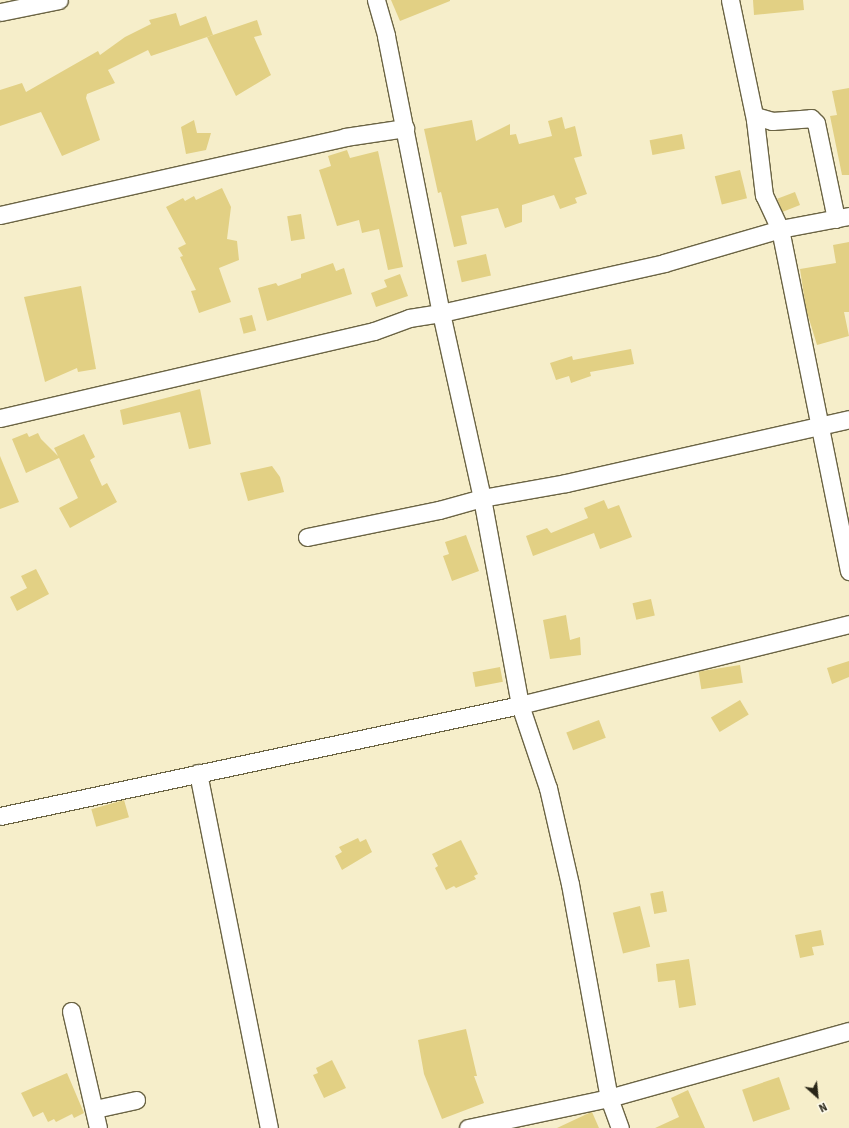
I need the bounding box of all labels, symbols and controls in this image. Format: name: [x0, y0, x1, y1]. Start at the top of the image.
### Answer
north arrow: [797, 1076, 837, 1116]
text: N: [816, 1099, 829, 1115]

